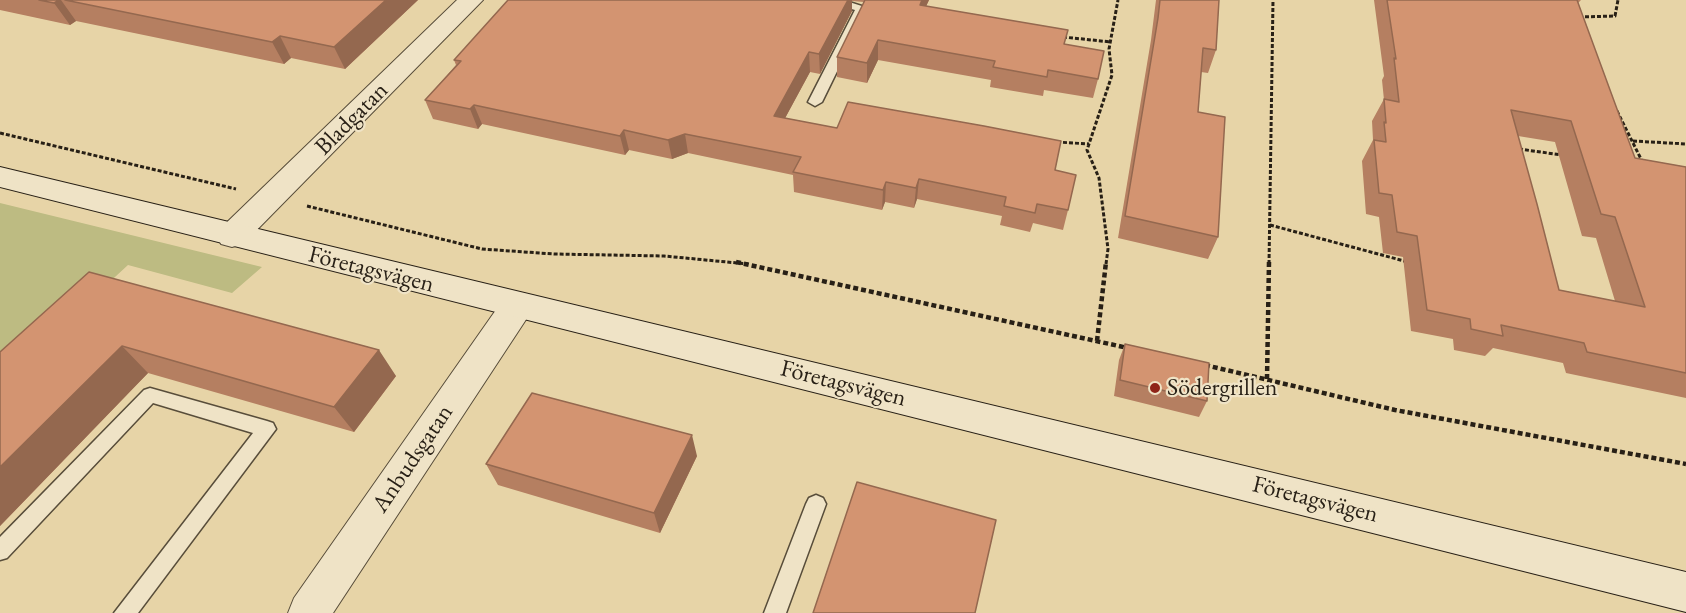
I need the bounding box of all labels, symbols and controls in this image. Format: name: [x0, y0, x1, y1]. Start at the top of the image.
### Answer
street label: Bladgatan: [310, 77, 394, 161]
street label: Företagsvägen: [305, 241, 437, 299]
street label: Företagsvägen: [777, 355, 909, 413]
place label: Södergrillen: [1167, 374, 1277, 402]
marker: Södergrillen: [1148, 381, 1162, 395]
street label: Anbudsgatan: [366, 400, 460, 518]
street label: Företagsvägen: [1249, 471, 1381, 529]

